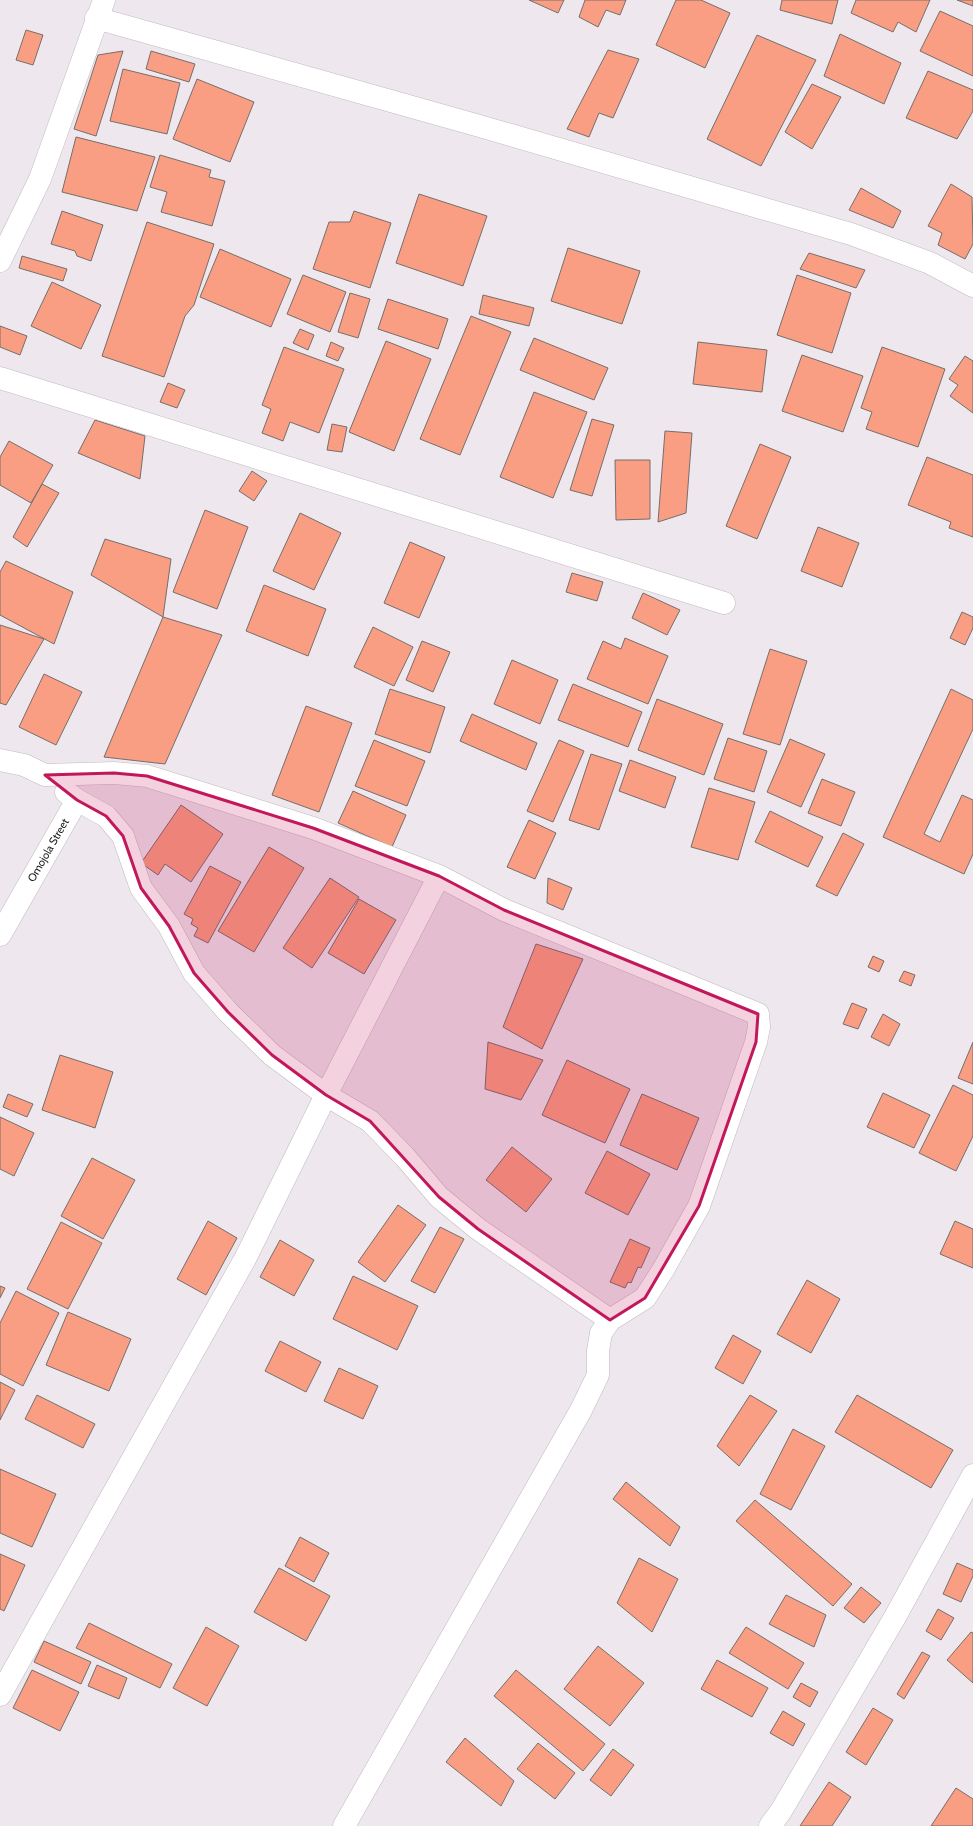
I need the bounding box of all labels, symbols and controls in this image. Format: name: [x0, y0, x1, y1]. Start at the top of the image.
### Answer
street label: Omojola Street: [24, 815, 72, 884]

